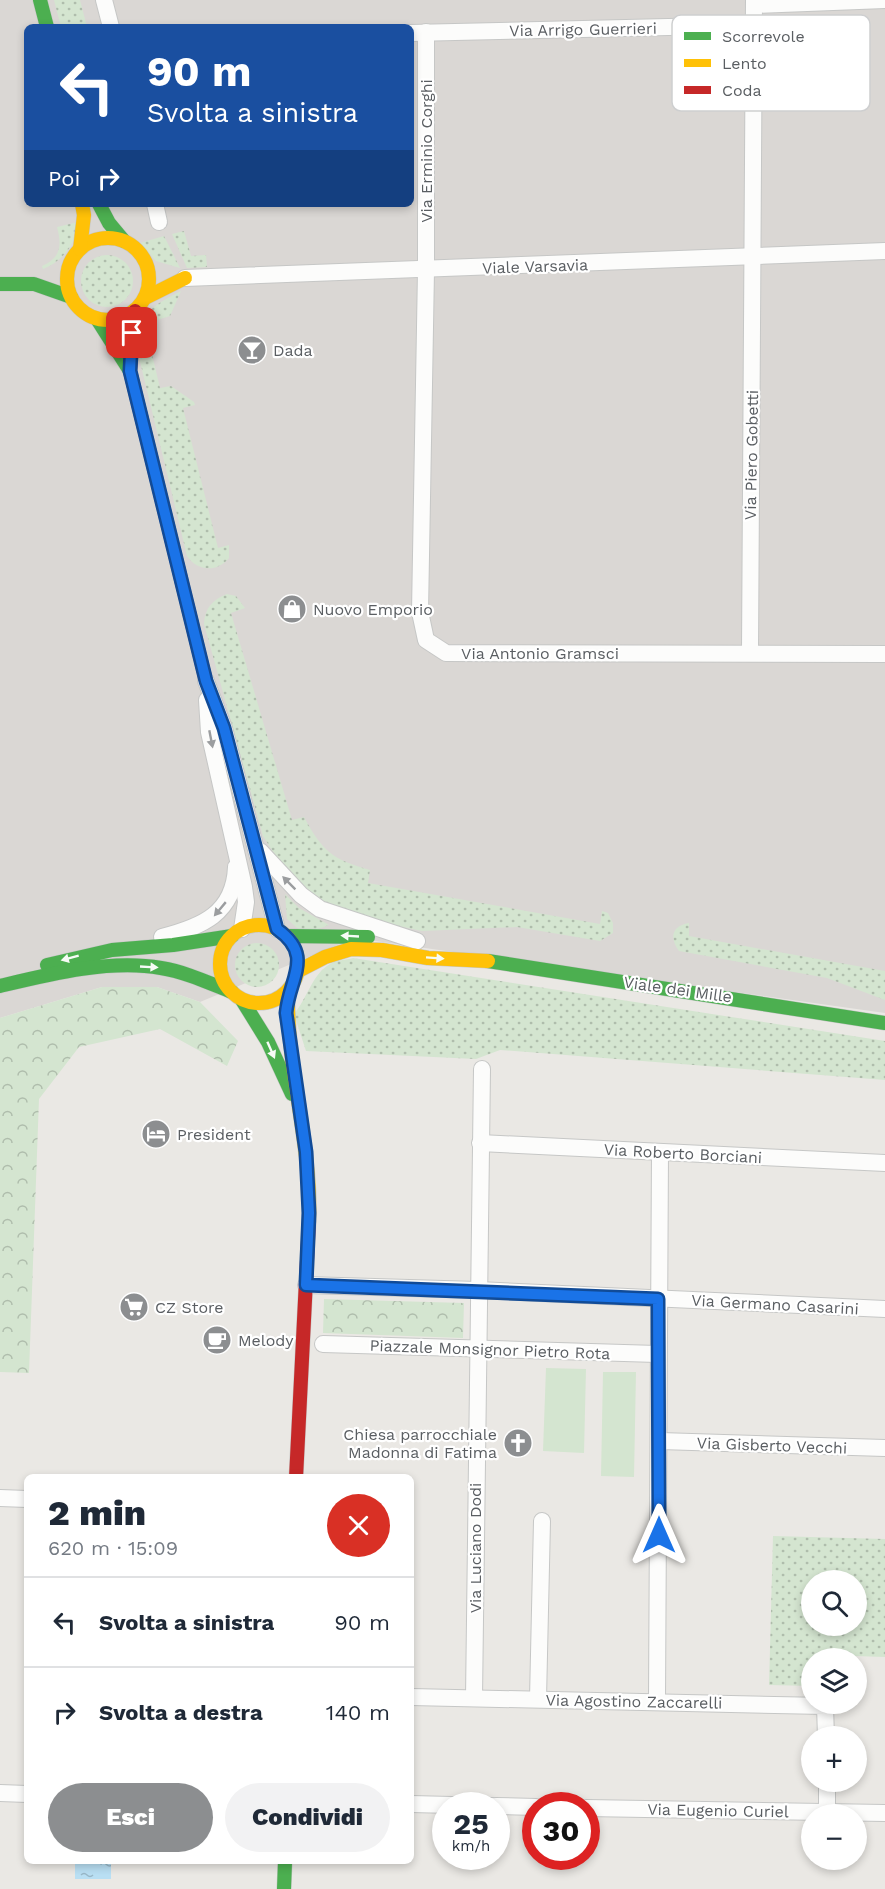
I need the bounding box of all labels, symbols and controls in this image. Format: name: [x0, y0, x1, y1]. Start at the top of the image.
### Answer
legend: [672, 15, 870, 111]
street label: Via Arrigo Guerrieri: [509, 19, 657, 40]
text: Scorrevole: [722, 27, 805, 46]
text: 90 m: [147, 47, 251, 96]
icon: left: [48, 48, 126, 126]
text: Lento: [722, 54, 767, 73]
street label: Via Erminio Corghi: [417, 79, 436, 223]
text: Coda: [722, 81, 762, 100]
text: Svolta a sinistra: [147, 97, 358, 129]
icon: right: [92, 162, 125, 195]
text: Poi: [48, 166, 80, 191]
street label: Viale Varsavia: [482, 255, 588, 278]
pin: [106, 307, 157, 358]
icon: arrive: [115, 316, 148, 349]
bar icon: Dada: [236, 334, 268, 366]
place label: Dada: [273, 341, 313, 360]
street label: Via Piero Gobetti: [741, 390, 762, 520]
shop icon: Nuovo Emporio: [276, 593, 308, 625]
place label: Nuovo Emporio: [313, 600, 433, 619]
street label: Via Antonio Gramsci: [461, 644, 619, 663]
one-way arrow: [207, 730, 216, 749]
one-way arrow: [282, 877, 296, 891]
one-way arrow: [214, 901, 227, 916]
one-way arrow: [340, 931, 359, 940]
one-way arrow: [426, 953, 445, 963]
one-way arrow: [61, 954, 79, 964]
one-way arrow: [140, 962, 159, 971]
street label: Viale dei Mille: [623, 972, 733, 1007]
one-way arrow: [266, 1042, 276, 1060]
hotel icon: President: [140, 1118, 172, 1150]
place label: President: [177, 1125, 251, 1144]
street label: Via Roberto Borciani: [603, 1140, 763, 1167]
supermarket icon: CZ Store: [118, 1291, 150, 1323]
street label: Via Germano Casarini: [691, 1291, 859, 1318]
place label: CZ Store: [155, 1298, 224, 1317]
cafe icon: Melody: [201, 1324, 233, 1356]
place label: Melody: [238, 1331, 294, 1350]
street label: Piazzale Monsignor Pietro Rota: [369, 1336, 611, 1363]
place label: Chiesa parrocchiale Madonna di Fatima: [343, 1425, 497, 1462]
church icon: Chiesa parrocchiale Madonna di Fatima: [502, 1427, 534, 1459]
street label: Via Gisberto Vecchi: [696, 1433, 848, 1458]
street label: Via Luciano Dodi: [466, 1483, 485, 1613]
text: 2 min: [48, 1492, 146, 1534]
button: close: [327, 1494, 390, 1557]
position arrow: [627, 1503, 691, 1567]
text: 620 m · 15:09: [48, 1536, 178, 1560]
map controls: [801, 1570, 867, 1870]
button: search: [801, 1570, 867, 1636]
icon: left: [48, 1606, 81, 1639]
text: Svolta a sinistra: [99, 1610, 274, 1635]
text: 90 m: [334, 1610, 390, 1635]
button: layers: [801, 1648, 867, 1714]
street label: Via Agostino Zaccarelli: [545, 1690, 723, 1713]
icon: right: [48, 1696, 81, 1729]
text: Svolta a destra: [99, 1700, 263, 1725]
text: 140 m: [326, 1700, 390, 1725]
button: +: [801, 1726, 867, 1792]
button: Esci: [48, 1783, 213, 1852]
button: Condividi: [225, 1783, 390, 1852]
speed limit sign: 30: [522, 1792, 600, 1870]
street label: Via Eugenio Curiel: [647, 1800, 789, 1821]
button: −: [801, 1804, 867, 1870]
text: 25: [453, 1806, 489, 1841]
text: km/h: [452, 1837, 490, 1855]

